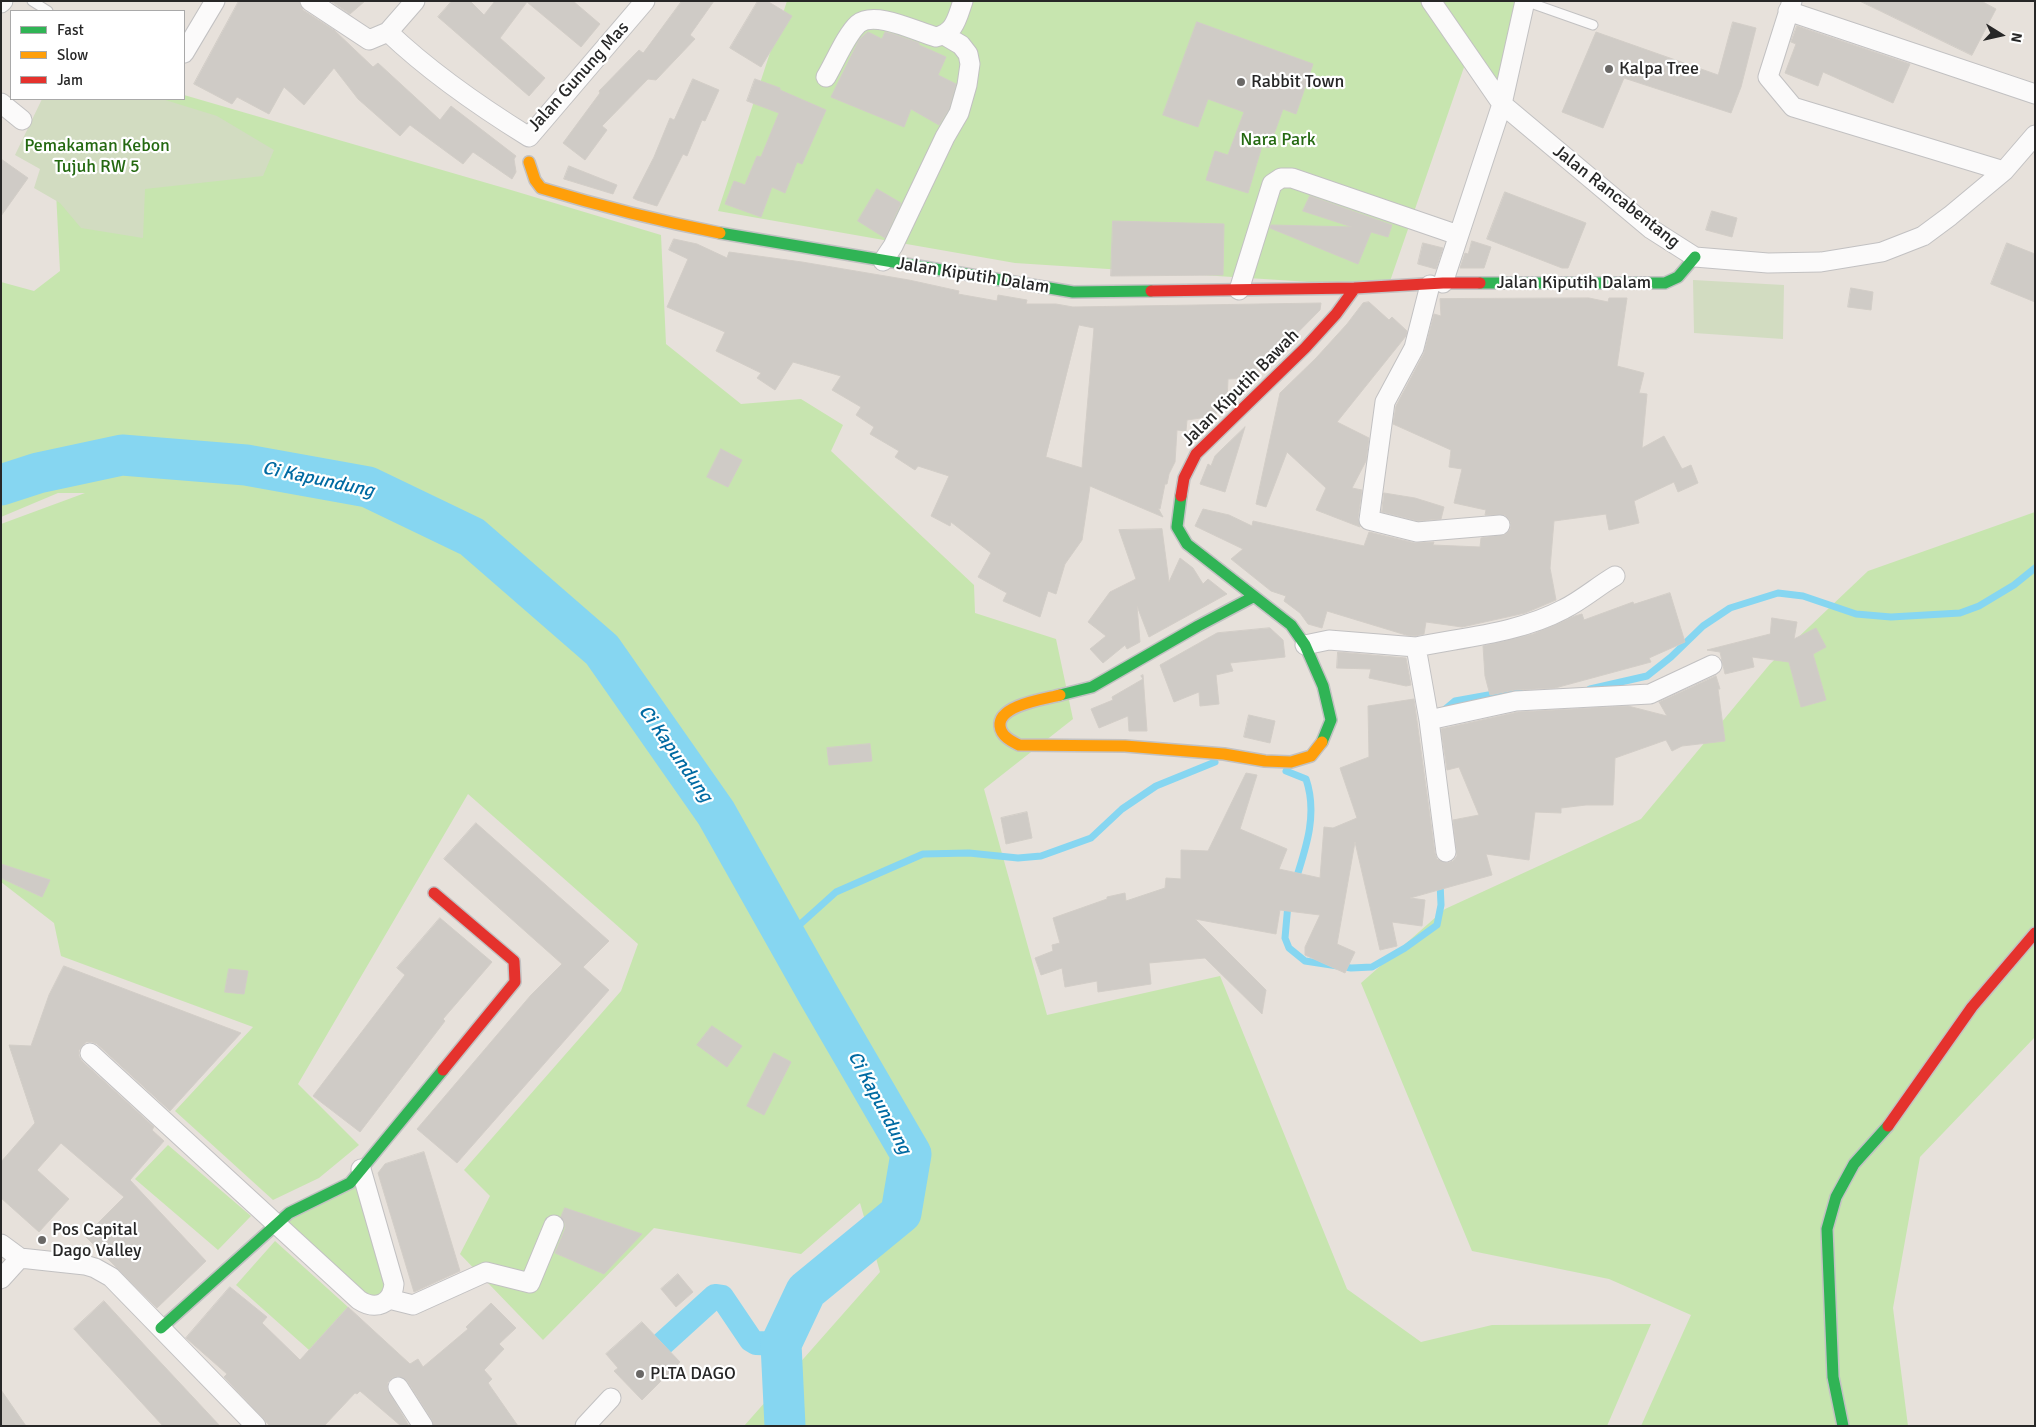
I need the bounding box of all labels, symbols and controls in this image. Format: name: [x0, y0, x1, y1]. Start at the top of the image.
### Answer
legend: [10, 10, 185, 100]
north arrow: [1976, 10, 2026, 60]
street label: Jalan Gunung Mas: [524, 17, 634, 137]
text: Fast: [57, 21, 84, 39]
text: N: [2007, 31, 2025, 44]
text: Slow: [57, 46, 88, 64]
place label: Kalpa Tree: [1619, 58, 1699, 80]
marker: Kalpa Tree: [1603, 63, 1615, 75]
text: Jam: [57, 71, 83, 89]
place label: Rabbit Town: [1251, 71, 1344, 93]
marker: Rabbit Town: [1235, 76, 1247, 88]
park label: Nara Park: [1240, 129, 1316, 151]
park label: Pemakaman Kebon Tujuh RW 5: [24, 135, 170, 178]
street label: Jalan Rancabentang: [1548, 141, 1684, 253]
street label: Jalan Kiputih Dalam: [895, 253, 1051, 299]
street label: Jalan Kiputih Dalam: [1497, 272, 1651, 294]
street label: Jalan Kiputih Bawah: [1178, 325, 1304, 451]
water label: Ci Kapundung: [260, 457, 376, 503]
water label: Ci Kapundung: [633, 701, 717, 807]
water label: Ci Kapundung: [842, 1048, 916, 1158]
place label: Pos Capital Dago Valley: [52, 1219, 142, 1262]
marker: Pos Capital Dago Valley: [36, 1234, 48, 1246]
place label: PLTA DAGO: [650, 1363, 736, 1385]
marker: PLTA DAGO: [634, 1368, 646, 1380]

